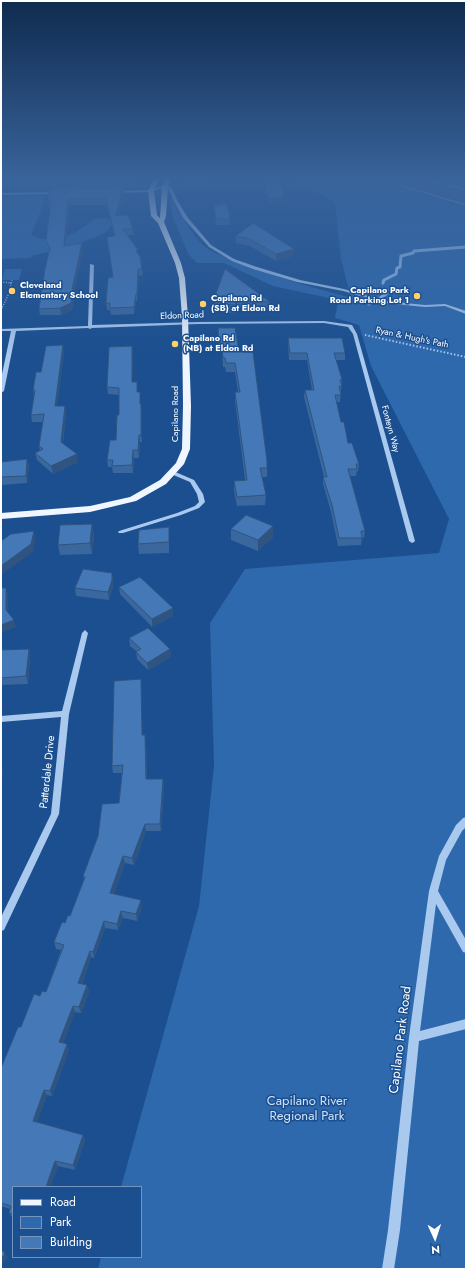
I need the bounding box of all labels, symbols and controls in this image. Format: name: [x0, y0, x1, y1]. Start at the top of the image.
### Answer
place label: Cleveland Elementary School: [20, 281, 98, 302]
marker: Cleveland Elementary School: [7, 286, 17, 296]
place label: Capilano Park Road Parking Lot 1: [330, 286, 409, 307]
marker: Capilano Park Road Parking Lot 1: [412, 291, 422, 301]
place label: Capilano Rd (SB) at Eldon Rd: [211, 294, 280, 315]
marker: Capilano Rd (SB) at Eldon Rd: [198, 299, 208, 309]
street label: Eldon Road: [160, 310, 204, 322]
street label: Ryan & Hugh's Path: [375, 325, 449, 351]
place label: Capilano Rd (NB) at Eldon Rd: [183, 334, 253, 355]
marker: Capilano Rd (NB) at Eldon Rd: [170, 339, 180, 349]
street label: Capilano Road: [171, 386, 181, 442]
street label: Fonteyn Way: [379, 404, 401, 454]
street label: Patterdale Drive: [38, 735, 58, 809]
street label: Capilano Park Road: [387, 985, 415, 1095]
park label: Capilano River Regional Park: [267, 1094, 347, 1125]
legend: [12, 1186, 142, 1258]
text: Road: [50, 1193, 76, 1211]
text: Park: [50, 1213, 71, 1231]
north arrow: [415, 1218, 455, 1258]
text: Building: [50, 1233, 92, 1251]
text: N: [431, 1242, 440, 1258]

